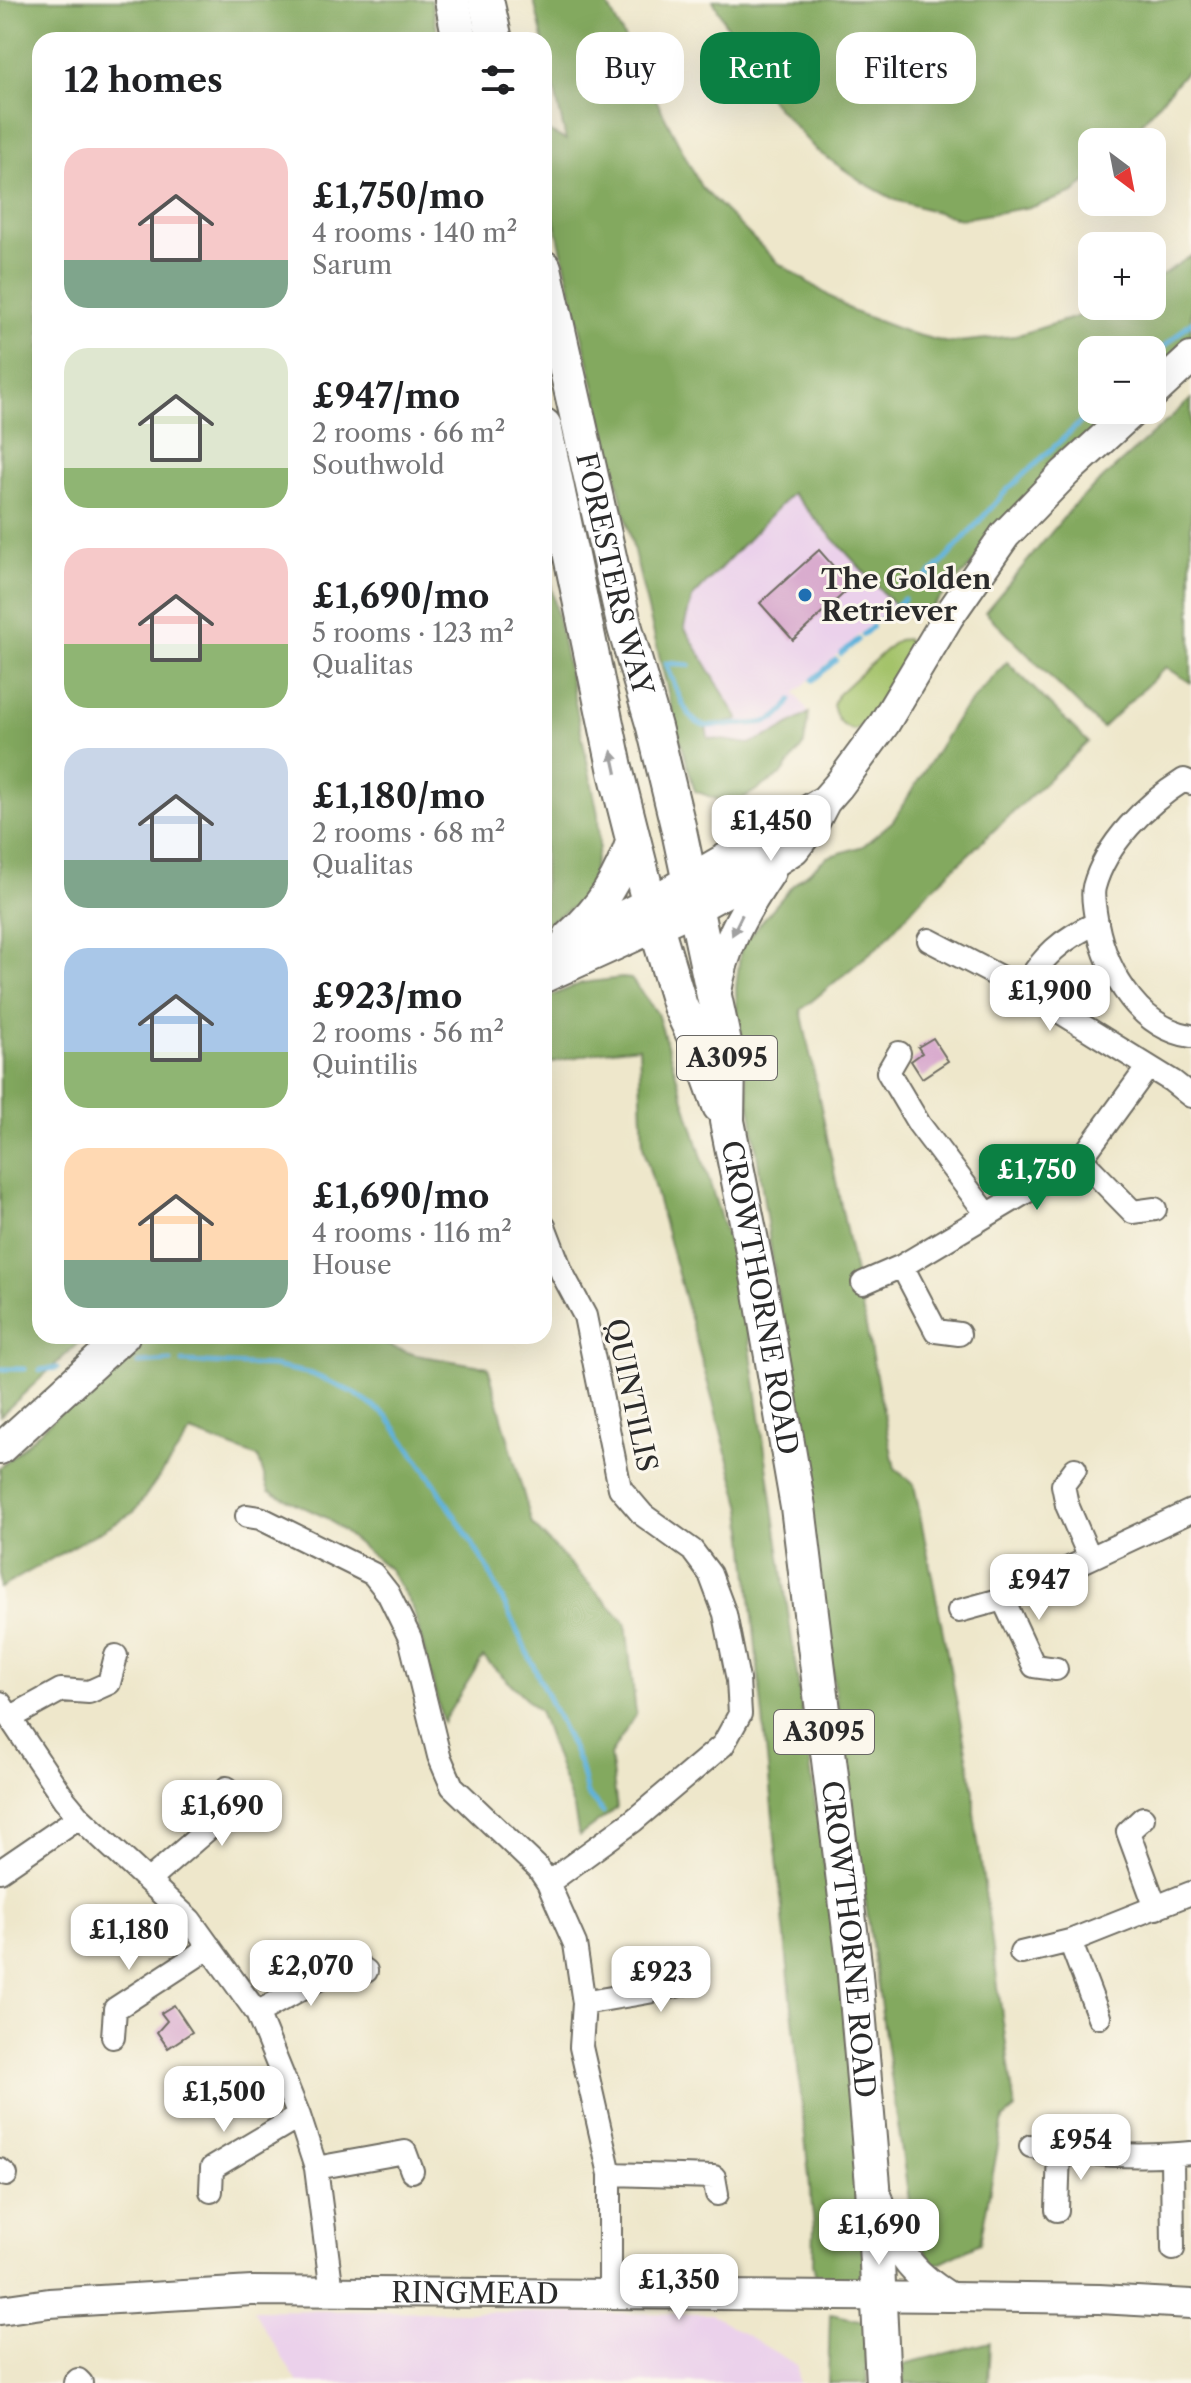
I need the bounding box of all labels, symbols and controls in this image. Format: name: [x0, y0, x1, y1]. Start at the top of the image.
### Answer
chip: Buy: [576, 32, 684, 104]
chip: Rent: [700, 32, 820, 104]
chip: Filters: [836, 32, 976, 104]
icon: filters: [476, 58, 520, 102]
text: 12 homes: [64, 59, 223, 101]
north arrow: [1078, 128, 1166, 216]
map controls: [1078, 128, 1166, 424]
text: £1,750/mo: [312, 175, 485, 217]
icon: home: [128, 180, 224, 276]
text: 4 rooms · 140 m²: [312, 217, 517, 249]
button: +: [1078, 232, 1166, 320]
text: Sarum: [312, 249, 392, 281]
button: −: [1078, 336, 1166, 424]
text: £947/mo: [312, 375, 460, 417]
icon: home: [128, 380, 224, 476]
text: 2 rooms · 66 m²: [312, 417, 505, 449]
text: Southwold: [312, 449, 445, 481]
street label: FORESTERS WAY: [569, 449, 661, 700]
place label: The Golden Retriever: [821, 562, 991, 628]
text: £1,690/mo: [312, 575, 489, 617]
icon: home: [128, 580, 224, 676]
marker: The Golden Retriever: [796, 586, 814, 604]
text: 5 rooms · 123 m²: [312, 617, 514, 649]
text: Qualitas: [312, 649, 413, 681]
one-way arrow: [607, 749, 620, 774]
text: £1,180/mo: [312, 775, 485, 817]
icon: home: [128, 780, 224, 876]
pin: £1,450: [706, 795, 836, 863]
text: £1,450: [730, 805, 812, 837]
text: 2 rooms · 68 m²: [312, 817, 505, 849]
text: Qualitas: [312, 849, 413, 881]
one-way arrow: [730, 913, 744, 936]
pin: £1,900: [985, 965, 1115, 1033]
text: £923/mo: [312, 975, 462, 1017]
text: £1,900: [1008, 975, 1092, 1007]
icon: home: [128, 980, 224, 1076]
text: 2 rooms · 56 m²: [312, 1017, 504, 1049]
road number: A3095: [677, 1036, 777, 1080]
text: Quintilis: [312, 1049, 418, 1081]
street label: CROWTHORNE ROAD: [714, 1138, 806, 1457]
pin: £1,750: [972, 1144, 1102, 1212]
text: £1,750: [997, 1154, 1077, 1186]
text: £1,690/mo: [312, 1175, 489, 1217]
icon: home: [128, 1180, 224, 1276]
text: 4 rooms · 116 m²: [312, 1217, 512, 1249]
text: House: [312, 1249, 392, 1281]
street label: QUINTILIS: [599, 1315, 665, 1475]
pin: £947: [992, 1554, 1086, 1622]
text: £947: [1008, 1564, 1070, 1596]
road number: A3095: [774, 1710, 874, 1754]
street label: CROWTHORNE ROAD: [815, 1779, 882, 2099]
pin: £1,690: [157, 1780, 287, 1848]
text: £1,690: [180, 1790, 264, 1822]
pin: £1,180: [64, 1904, 194, 1972]
text: £1,180: [89, 1914, 169, 1946]
pin: £2,070: [246, 1940, 376, 2008]
pin: £923: [614, 1946, 708, 2014]
text: £2,070: [268, 1950, 354, 1982]
text: £923: [629, 1956, 693, 1988]
pin: £1,500: [159, 2066, 289, 2134]
text: £1,500: [182, 2076, 266, 2108]
pin: £954: [1034, 2114, 1128, 2182]
text: £954: [1050, 2124, 1112, 2156]
pin: £1,690: [814, 2199, 944, 2267]
text: £1,690: [837, 2209, 921, 2241]
pin: £1,350: [614, 2254, 744, 2322]
text: £1,350: [638, 2264, 720, 2296]
street label: RINGMEAD: [391, 2275, 559, 2311]

